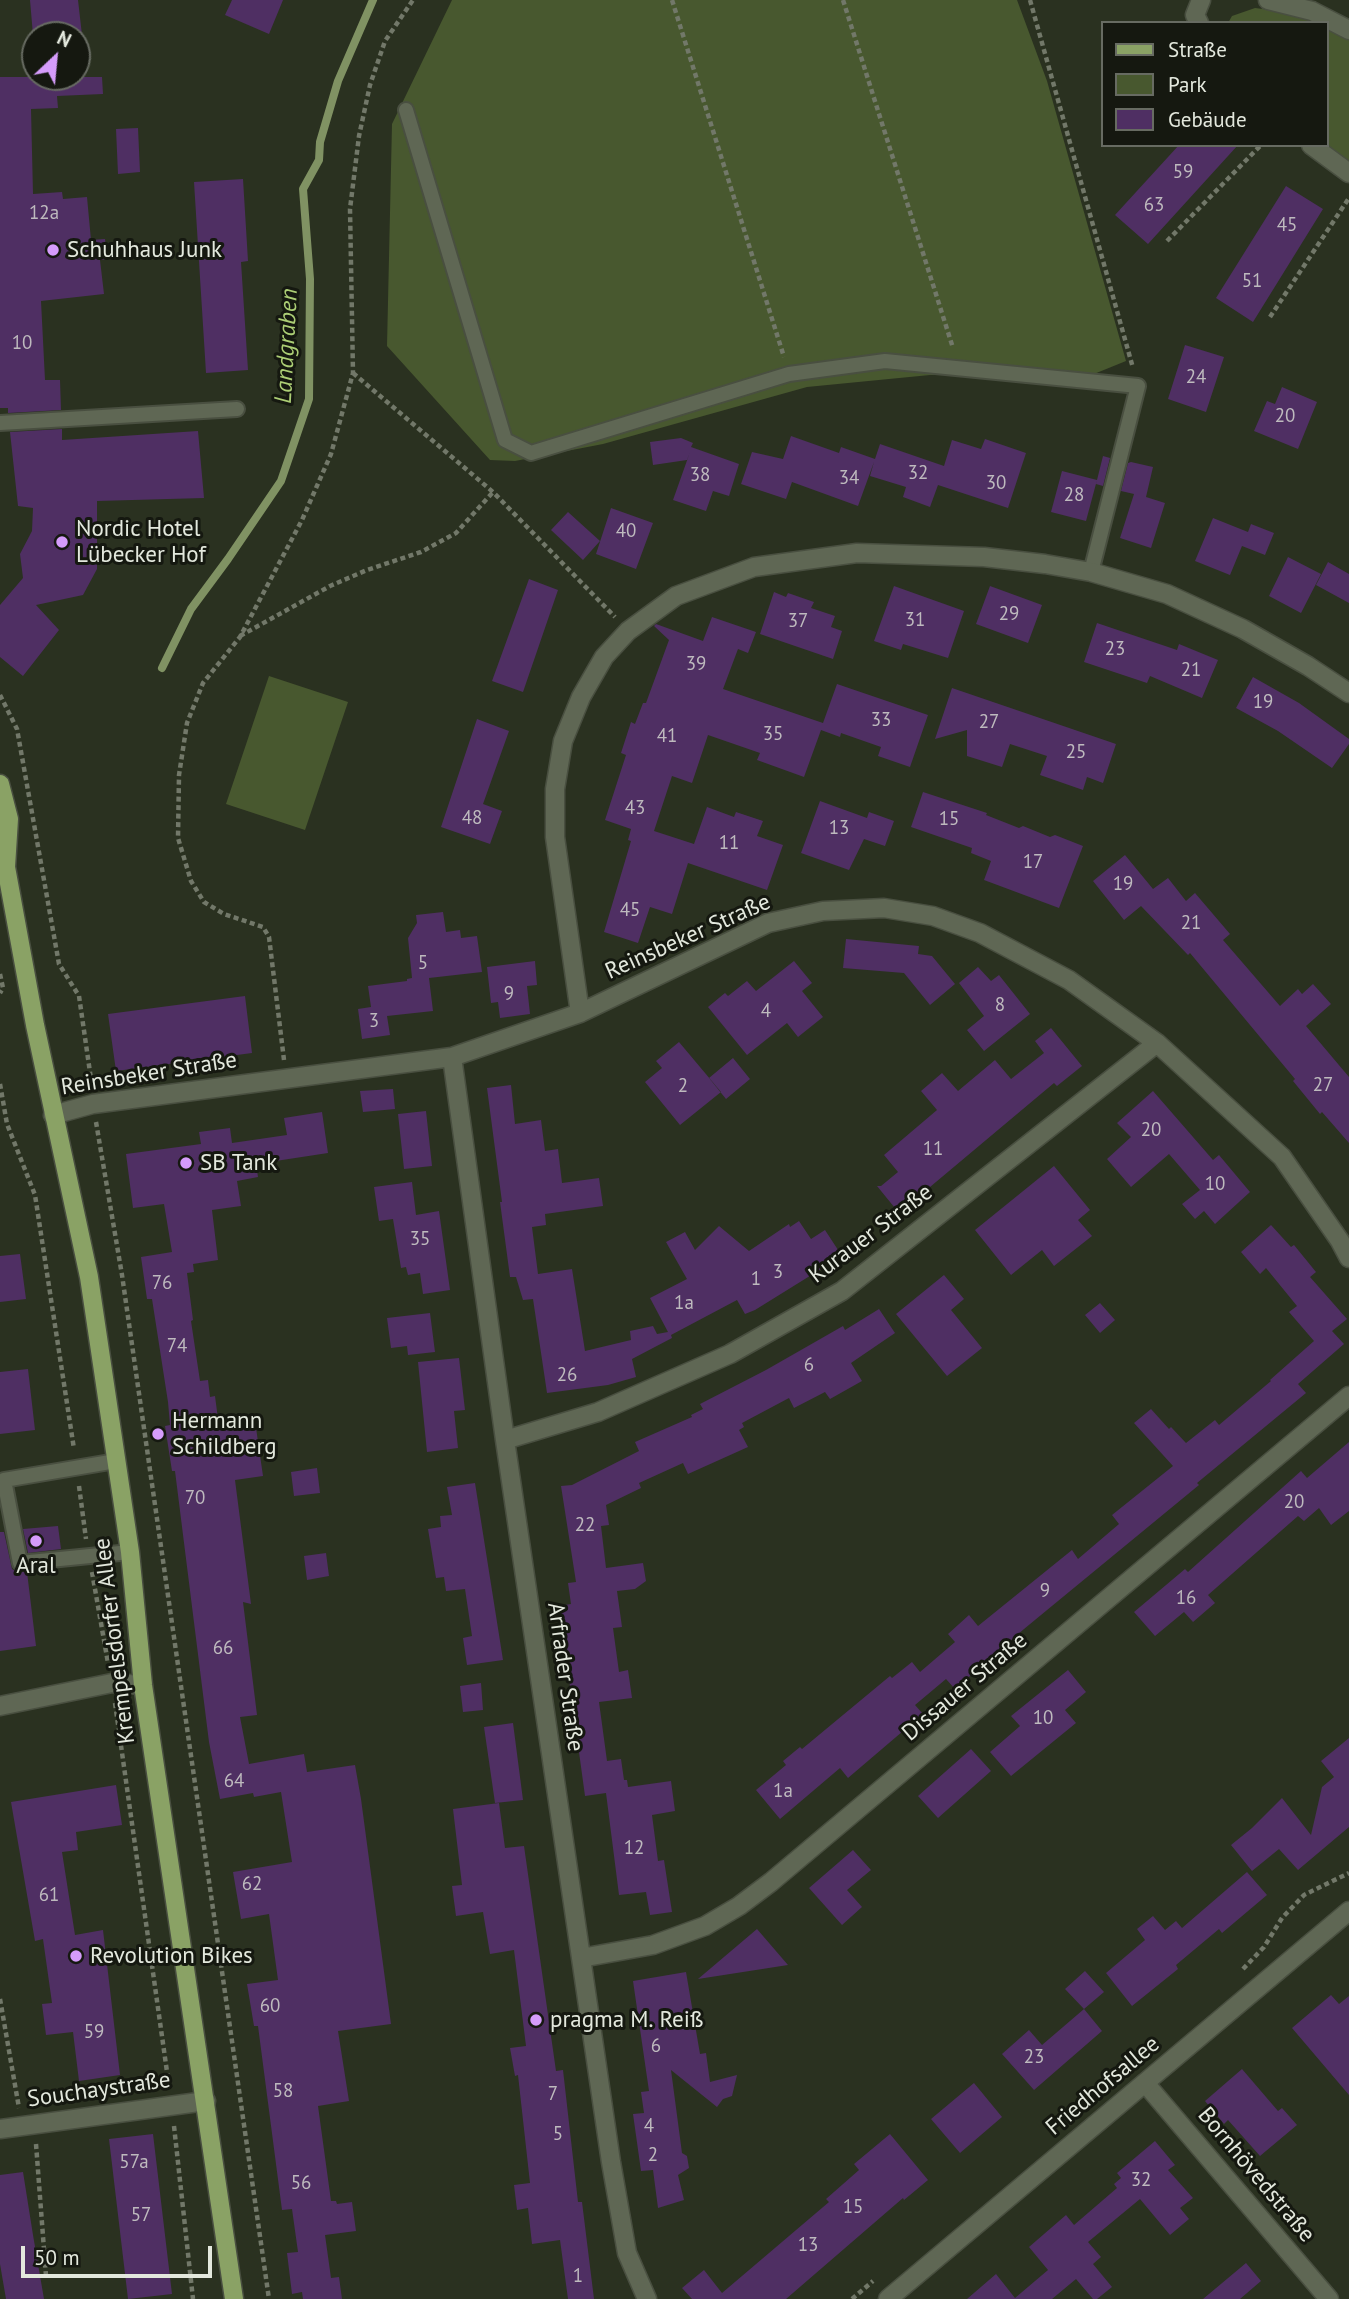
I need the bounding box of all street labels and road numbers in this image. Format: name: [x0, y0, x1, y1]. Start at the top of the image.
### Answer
street label: Reinsbeker Straße: [601, 888, 775, 986]
street label: Reinsbeker Straße: [59, 1046, 239, 1102]
street label: Kurauer Straße: [804, 1179, 938, 1289]
street label: Krempelsdorfer Allee: [89, 1536, 141, 1746]
street label: Arfrader Straße: [541, 1601, 589, 1753]
street label: Dissauer Straße: [897, 1627, 1033, 1747]
street label: Friedhofsallee: [1041, 2031, 1165, 2141]
street label: Souchaystraße: [26, 2066, 172, 2114]
street label: Bornhövedstraße: [1192, 2102, 1320, 2248]

